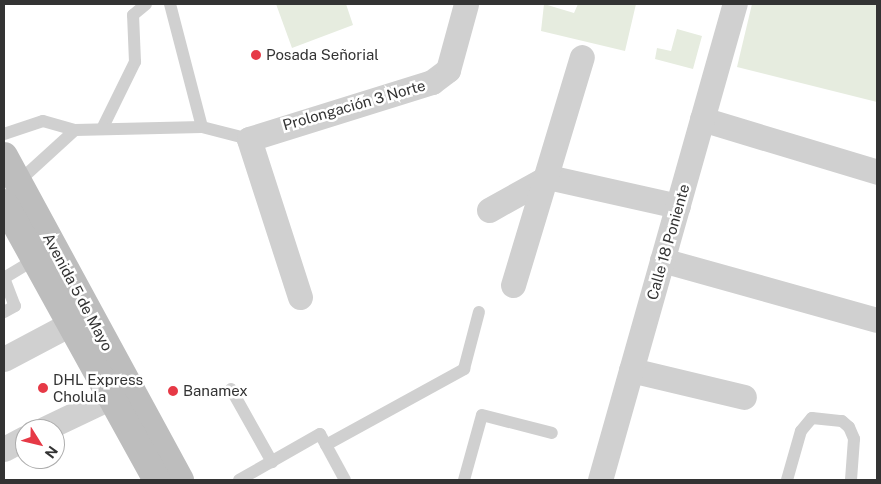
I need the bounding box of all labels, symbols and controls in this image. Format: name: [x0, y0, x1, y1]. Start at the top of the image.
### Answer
place label: Posada Señorial: [266, 46, 379, 64]
marker: Posada Señorial: [250, 49, 262, 61]
street label: Prolongación 3 Norte: [281, 76, 427, 134]
street label: Calle 18 Poniente: [643, 182, 693, 302]
street label: Avenida 5 de Mayo: [39, 230, 117, 354]
place label: DHL Express Cholula: [53, 370, 143, 405]
marker: DHL Express Cholula: [37, 382, 49, 394]
place label: Banamex: [183, 382, 248, 400]
marker: Banamex: [167, 385, 179, 397]
north arrow: [15, 419, 65, 469]
text: N: [42, 443, 61, 461]

